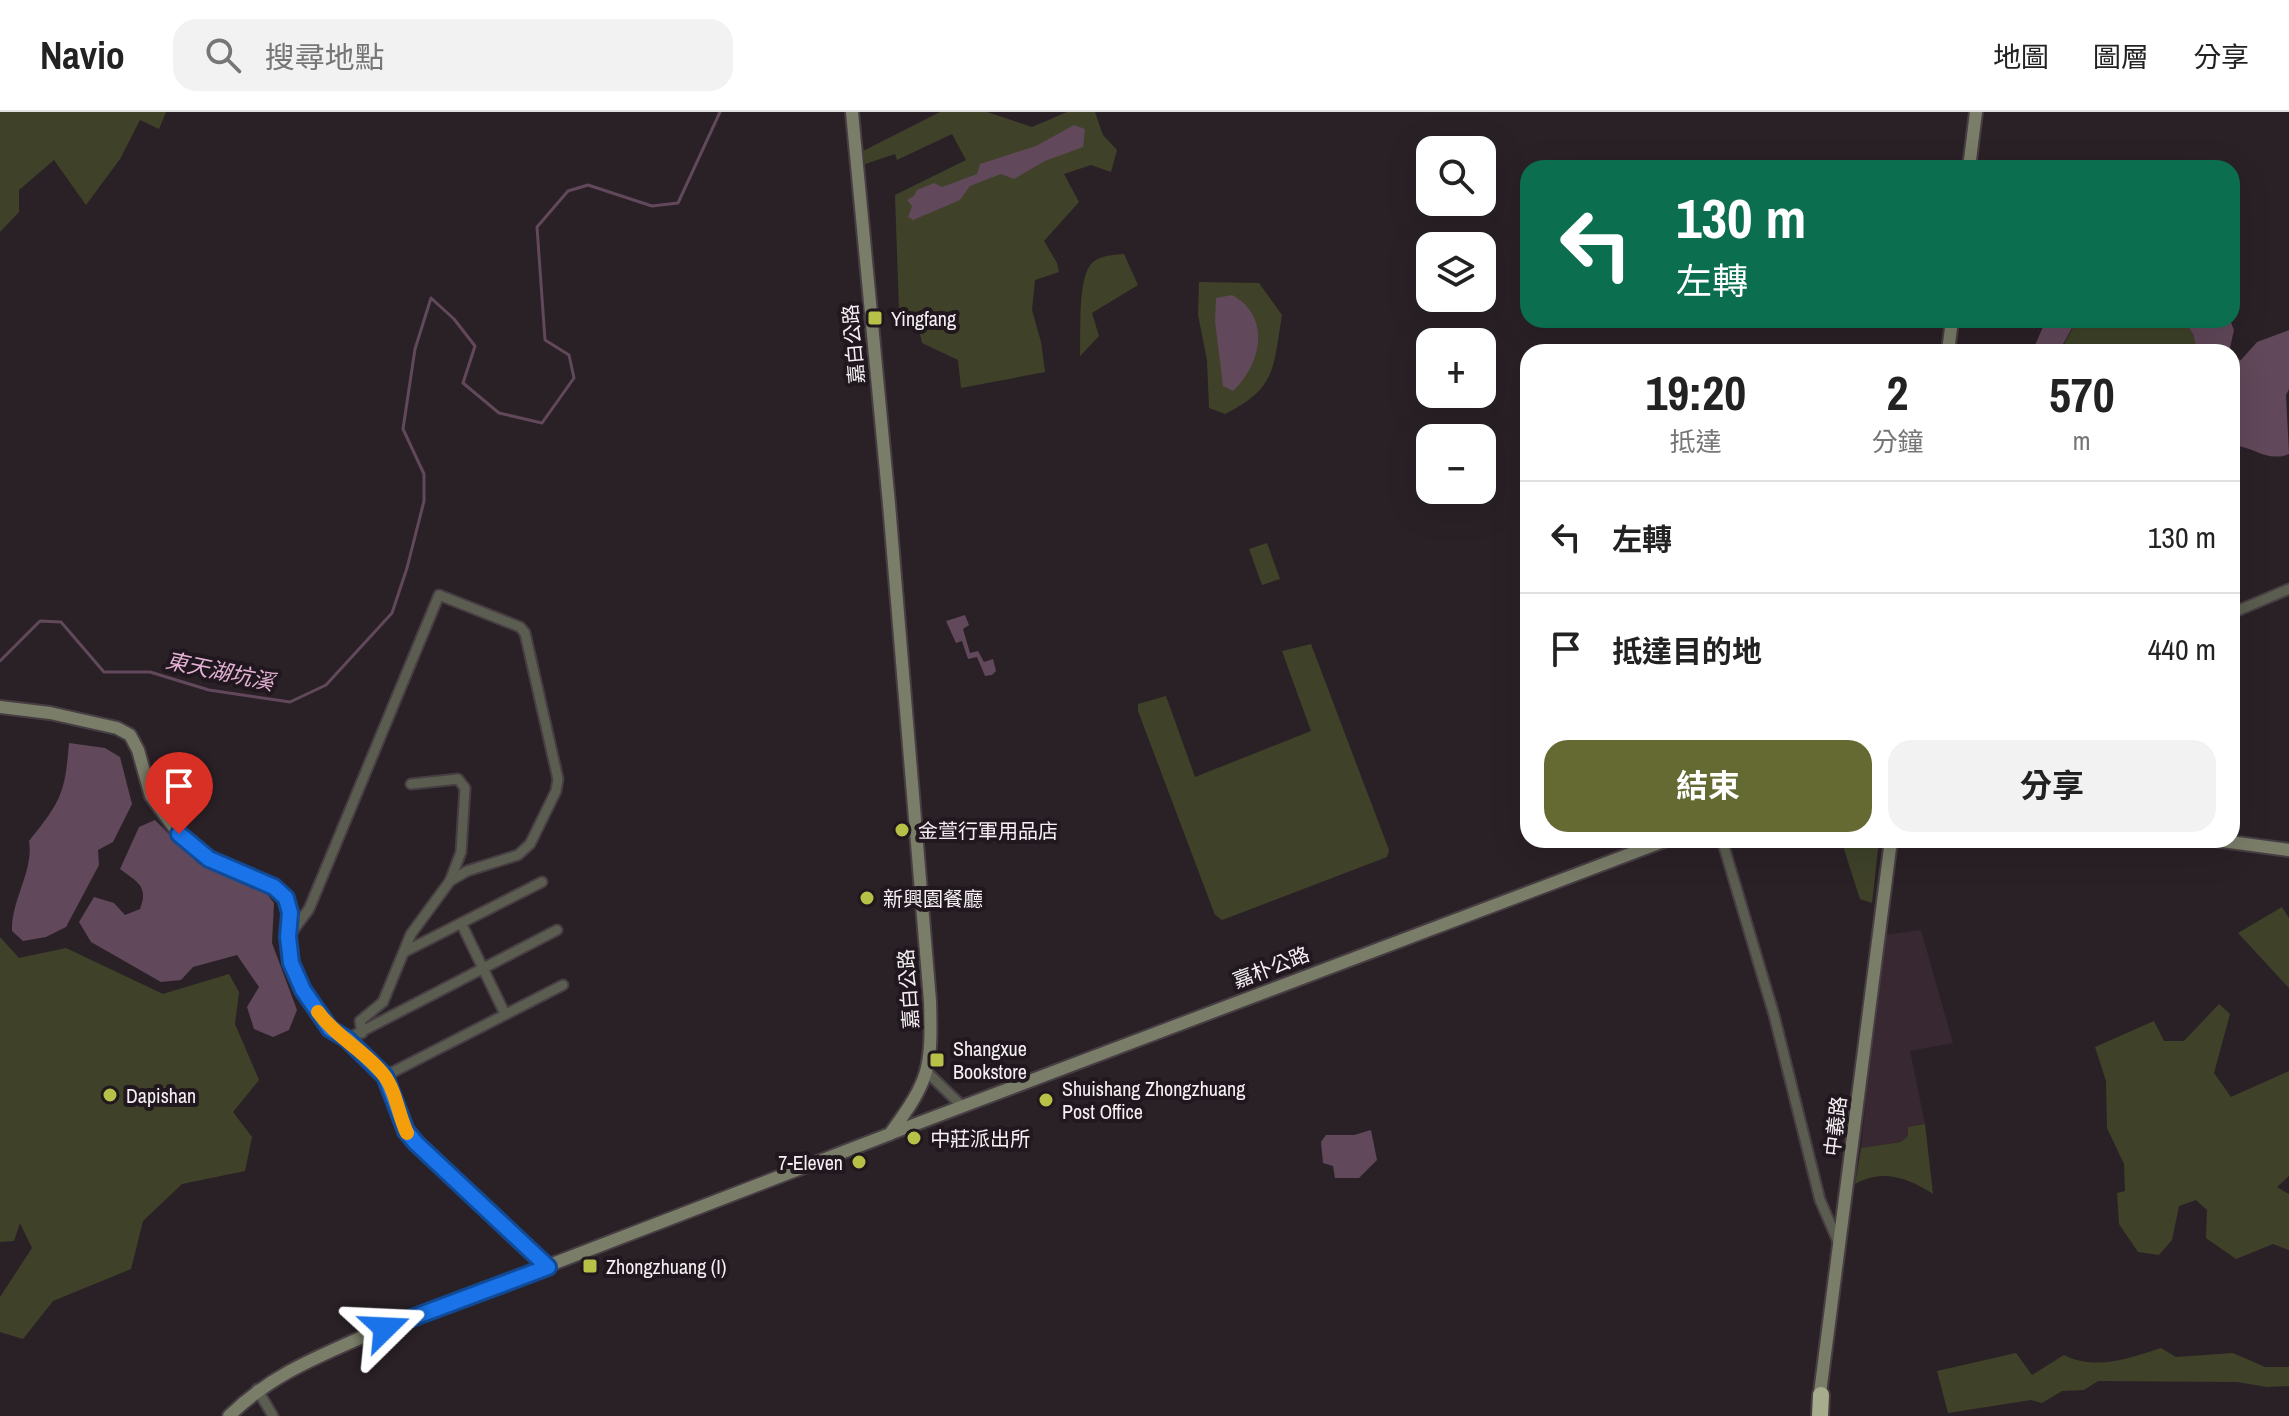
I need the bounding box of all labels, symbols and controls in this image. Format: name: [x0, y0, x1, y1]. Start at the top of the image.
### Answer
search box: [173, 19, 733, 91]
text: Navio: [40, 30, 125, 81]
icon: search: [201, 33, 245, 77]
text: 搜尋地點: [265, 37, 385, 77]
text: 地圖: [1993, 38, 2049, 76]
text: 圖層: [2093, 38, 2149, 76]
text: 分享: [2193, 38, 2249, 76]
map controls: [1416, 136, 1496, 504]
button: search: [1416, 136, 1496, 216]
text: 130 m: [1676, 180, 1806, 255]
icon: left: [1544, 192, 1648, 296]
button: layers: [1416, 232, 1496, 312]
text: 左轉: [1676, 257, 1748, 305]
street label: 嘉白公路: [836, 303, 870, 385]
place label: Yingfang: [891, 305, 956, 332]
marker: Yingfang: [866, 309, 884, 327]
button: +: [1416, 328, 1496, 408]
text: 19:20: [1645, 360, 1746, 425]
text: 2: [1887, 360, 1908, 425]
text: 570: [2049, 362, 2115, 427]
text: m: [2073, 423, 2091, 458]
button: −: [1416, 424, 1496, 504]
text: 抵達: [1670, 424, 1722, 459]
text: 分鐘: [1871, 424, 1923, 459]
icon: left: [1544, 515, 1588, 559]
text: 130 m: [2148, 517, 2216, 557]
text: 左轉: [1612, 519, 1672, 559]
icon: arrive: [1544, 627, 1588, 671]
text: 440 m: [2148, 629, 2216, 669]
text: 抵達目的地: [1612, 631, 1762, 671]
water label: 東天湖坑溪: [163, 645, 280, 698]
button: 結束: [1544, 740, 1872, 832]
button: 分享: [1888, 740, 2216, 832]
pin: [145, 752, 213, 834]
icon: arrive: [157, 764, 201, 808]
place label: 金萱行軍用品店: [918, 817, 1058, 844]
marker: 金萱行軍用品店: [893, 821, 911, 839]
place label: 新興園餐廳: [883, 885, 983, 912]
marker: 新興園餐廳: [858, 889, 876, 907]
street label: 嘉朴公路: [1229, 940, 1313, 994]
street label: 嘉白公路: [892, 948, 924, 1030]
place label: Shangxue Bookstore: [953, 1035, 1027, 1085]
marker: Shangxue Bookstore: [928, 1051, 946, 1069]
place label: Shuishang Zhongzhuang Post Office: [1062, 1075, 1245, 1125]
place label: Dapishan: [126, 1082, 196, 1109]
marker: Dapishan: [101, 1086, 119, 1104]
marker: Shuishang Zhongzhuang Post Office: [1037, 1091, 1055, 1109]
street label: 中義路: [1818, 1095, 1852, 1157]
place label: 中莊派出所: [930, 1125, 1030, 1152]
marker: 中莊派出所: [905, 1129, 923, 1147]
place label: 7-Eleven: [778, 1149, 843, 1176]
marker: 7-Eleven: [850, 1153, 868, 1171]
place label: Zhongzhuang (I): [606, 1253, 726, 1280]
marker: Zhongzhuang (I): [581, 1257, 599, 1275]
position arrow: [343, 1286, 427, 1370]

